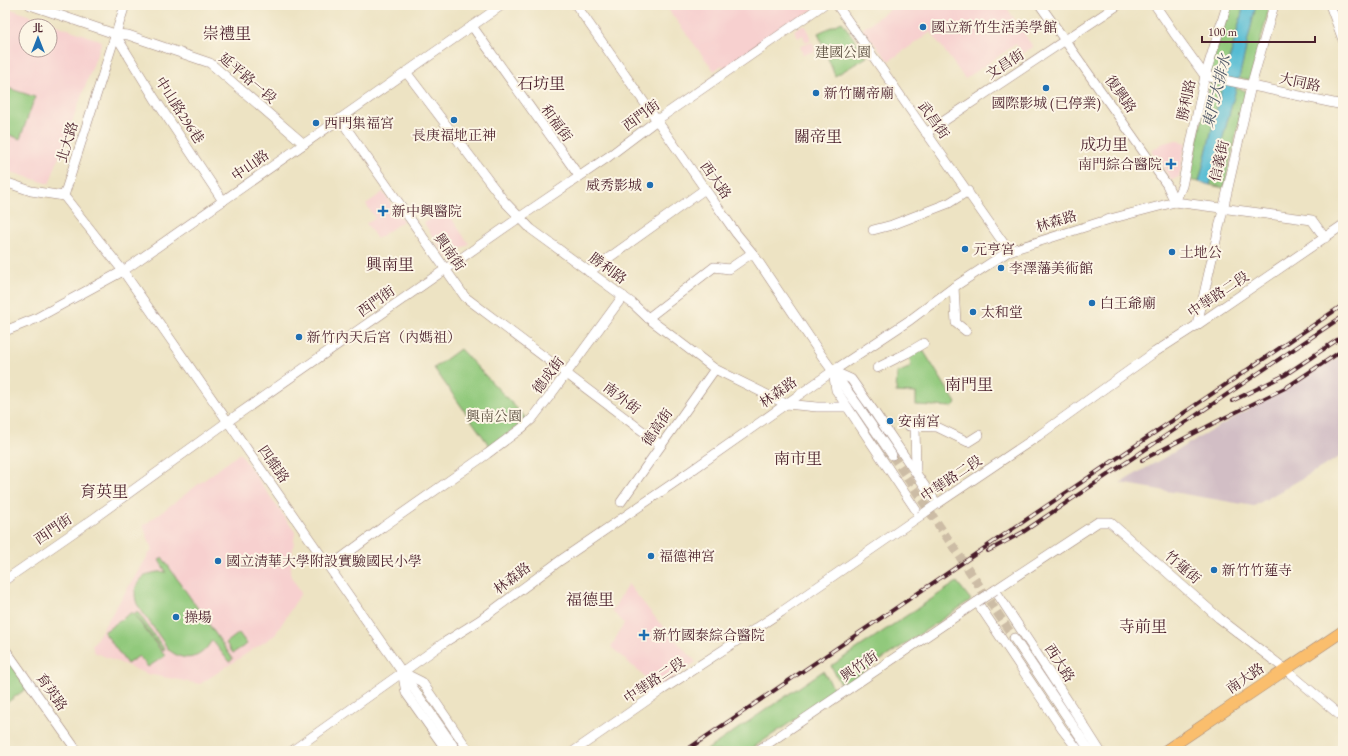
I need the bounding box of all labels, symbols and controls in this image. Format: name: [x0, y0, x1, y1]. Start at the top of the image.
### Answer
north arrow: [18, 18, 58, 58]
place label: 國立新竹生活美學館: [931, 18, 1057, 36]
scale bar: [1202, 18, 1315, 44]
text: 北: [33, 21, 44, 35]
marker: 國立新竹生活美學館: [918, 22, 928, 32]
district label: 崇禮里: [203, 23, 251, 44]
text: 100 m: [1208, 24, 1238, 40]
park label: 建國公園: [815, 43, 871, 61]
street label: 文昌街: [982, 45, 1028, 83]
street label: 延平路一段: [215, 49, 281, 107]
water label: 東門大排水: [1198, 50, 1235, 130]
street label: 大同路: [1278, 69, 1322, 95]
street label: 復興路: [1102, 72, 1140, 116]
street label: 中山路296巷: [152, 73, 208, 147]
district label: 石坊里: [517, 73, 565, 94]
street label: 勝利路: [1173, 78, 1199, 122]
marker: 國際影城 (已停業): [1041, 83, 1051, 93]
place label: 新竹關帝廟: [824, 84, 894, 102]
marker: 新竹關帝廟: [811, 88, 821, 98]
place label: 國際影城 (已停業): [991, 94, 1101, 112]
street label: 西門街: [619, 95, 663, 135]
street label: 武昌街: [915, 98, 953, 142]
street label: 和福街: [537, 101, 577, 145]
place label: 西門集福宮: [324, 114, 394, 132]
marker: 長庚福地正神: [449, 115, 459, 125]
marker: 西門集福宮: [311, 118, 321, 128]
street label: 北大路: [52, 119, 82, 165]
place label: 長庚福地正神: [412, 126, 496, 144]
district label: 關帝里: [794, 126, 842, 147]
district label: 成功里: [1080, 134, 1128, 155]
street label: 信義街: [1206, 139, 1232, 183]
street label: 中山路: [228, 146, 272, 184]
place label: 南門綜合醫院: [1078, 155, 1162, 173]
street label: 西大路: [697, 158, 735, 202]
marker: 南門綜合醫院: [1165, 158, 1177, 170]
place label: 威秀影城: [586, 176, 642, 194]
marker: 威秀影城: [645, 180, 655, 190]
place label: 新中興醫院: [392, 202, 462, 220]
marker: 新中興醫院: [377, 205, 389, 217]
street label: 林森路: [1033, 206, 1079, 236]
street label: 興南街: [431, 230, 469, 274]
place label: 元亨宮: [973, 240, 1015, 258]
place label: 土地公: [1180, 243, 1222, 261]
marker: 元亨宮: [960, 244, 970, 254]
marker: 土地公: [1167, 247, 1177, 257]
street label: 勝利路: [586, 248, 630, 288]
district label: 興南里: [366, 254, 414, 275]
place label: 李澤藩美術館: [1009, 259, 1093, 277]
marker: 李澤藩美術館: [996, 263, 1006, 273]
street label: 中華路二段: [1184, 267, 1252, 321]
street label: 西門街: [354, 282, 398, 320]
place label: 白王爺廟: [1100, 294, 1156, 312]
marker: 白王爺廟: [1087, 298, 1097, 308]
place label: 太和堂: [981, 303, 1023, 321]
marker: 太和堂: [968, 307, 978, 317]
place label: 新竹內天后宮（內媽祖）: [307, 328, 461, 346]
marker: 新竹內天后宮（內媽祖）: [294, 332, 304, 342]
street label: 德成街: [528, 353, 568, 397]
street label: 林森路: [756, 373, 800, 411]
district label: 南門里: [945, 374, 993, 395]
street label: 南外街: [600, 378, 644, 418]
street label: 德高街: [638, 405, 676, 449]
park label: 興南公園: [466, 407, 522, 425]
place label: 安南宮: [898, 412, 940, 430]
marker: 安南宮: [885, 416, 895, 426]
street label: 四維路: [255, 442, 293, 486]
district label: 南市里: [774, 448, 822, 469]
street label: 中華路二段: [917, 451, 985, 505]
district label: 育英里: [80, 481, 128, 502]
street label: 西門街: [31, 510, 75, 548]
street label: 竹蓮街: [1161, 546, 1205, 588]
place label: 福德神宮: [659, 547, 715, 565]
marker: 福德神宮: [646, 551, 656, 561]
place label: 國立清華大學附設實驗國民小學: [226, 552, 422, 570]
marker: 國立清華大學附設實驗國民小學: [213, 556, 223, 566]
street label: 林森路: [490, 558, 534, 598]
place label: 新竹竹蓮寺: [1222, 561, 1292, 579]
marker: 新竹竹蓮寺: [1209, 565, 1219, 575]
district label: 福德里: [566, 589, 614, 610]
place label: 操場: [184, 608, 212, 626]
marker: 操場: [171, 612, 181, 622]
district label: 寺前里: [1119, 616, 1167, 637]
place label: 新竹國泰綜合醫院: [653, 626, 765, 644]
marker: 新竹國泰綜合醫院: [638, 629, 650, 641]
street label: 西大路: [1041, 640, 1079, 686]
street label: 興竹街: [837, 647, 881, 685]
street label: 中華路二段: [620, 653, 688, 707]
street label: 南大路: [1223, 659, 1267, 697]
street label: 育英路: [33, 670, 71, 714]

